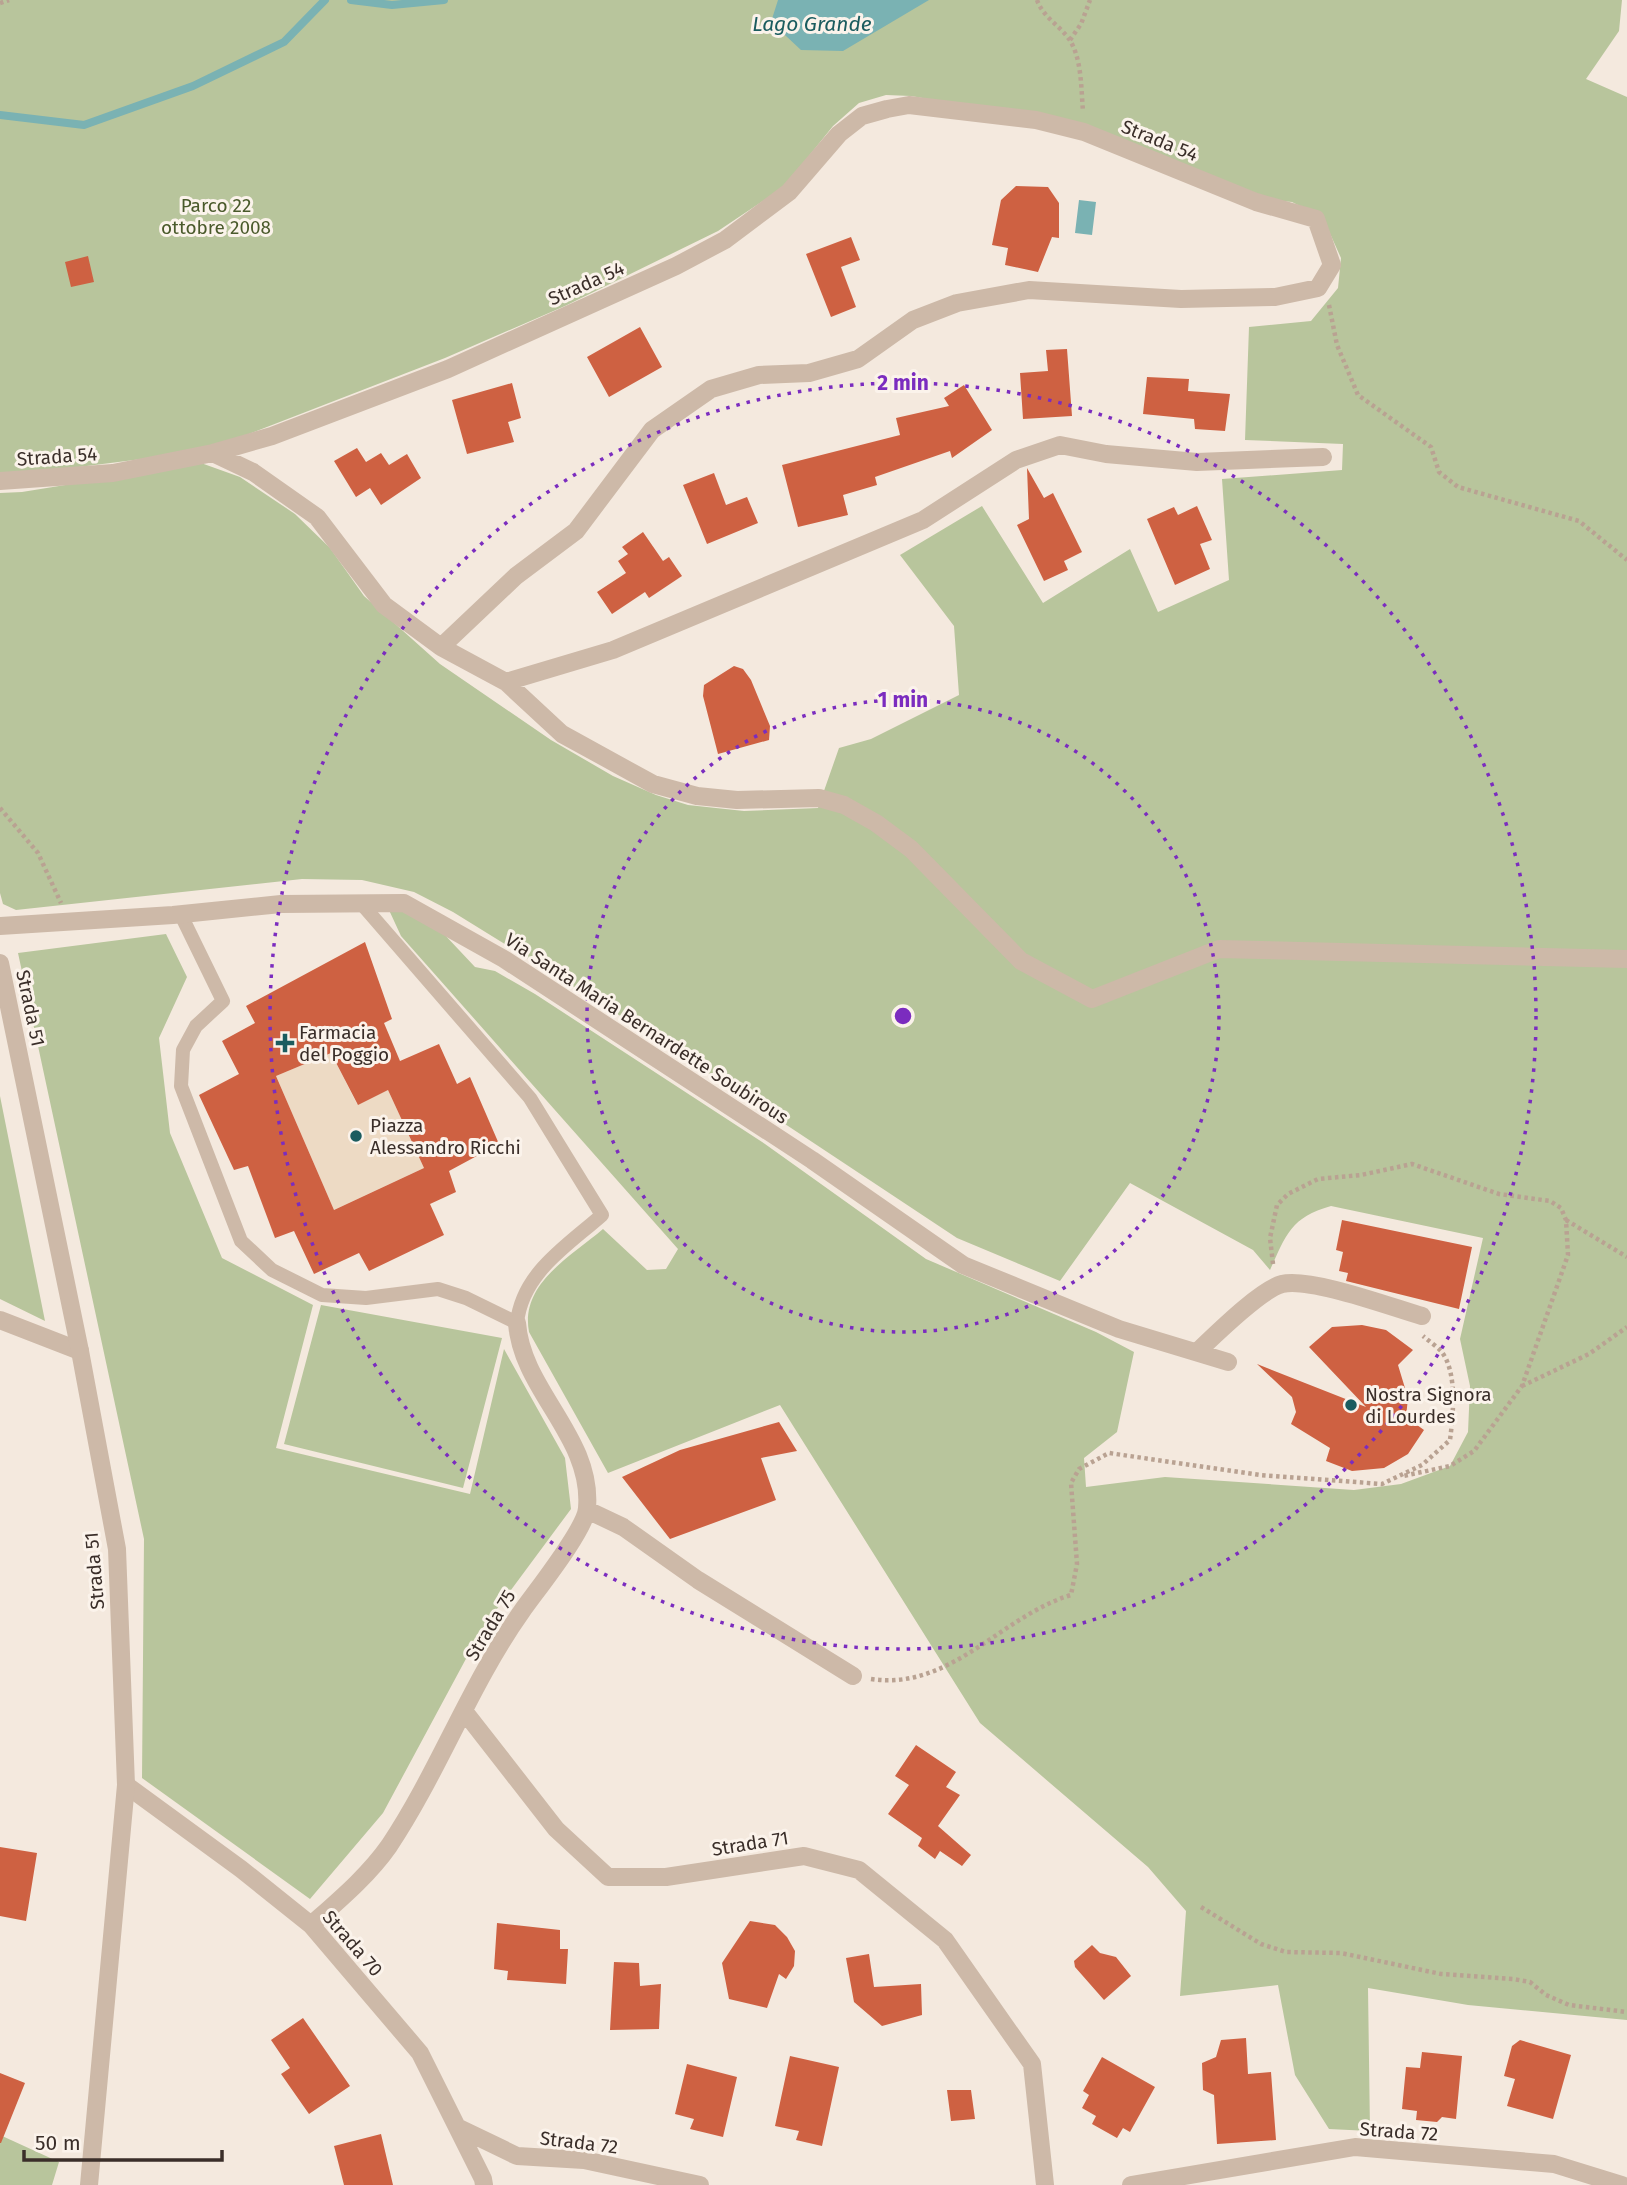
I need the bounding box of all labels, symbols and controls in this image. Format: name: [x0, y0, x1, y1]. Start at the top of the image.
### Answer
water label: Lago Grande: [752, 11, 872, 37]
street label: Strada 54: [1118, 115, 1201, 166]
park label: Parco 22 ottobre 2008: [161, 194, 271, 239]
street label: Strada 54: [545, 257, 628, 310]
text: 2 min: [877, 370, 929, 396]
street label: Strada 54: [16, 442, 98, 471]
text: 1 min: [878, 687, 928, 713]
street label: Via Santa Maria Bernardette Soubirous: [501, 928, 793, 1129]
street label: Strada 51: [11, 968, 50, 1049]
centre of rings: [891, 1004, 915, 1028]
place label: Farmacia del Poggio: [299, 1021, 389, 1066]
marker: Farmacia del Poggio: [277, 1035, 293, 1051]
place label: Piazza Alessandro Ricchi: [370, 1114, 521, 1159]
marker: Piazza Alessandro Ricchi: [348, 1128, 364, 1144]
place label: Nostra Signora di Lourdes: [1365, 1383, 1492, 1428]
marker: Nostra Signora di Lourdes: [1343, 1397, 1359, 1413]
street label: Strada 51: [80, 1531, 109, 1611]
street label: Strada 75: [460, 1586, 521, 1665]
street label: Strada 71: [710, 1826, 790, 1861]
street label: Strada 70: [318, 1906, 387, 1981]
street label: Strada 72: [1359, 2117, 1439, 2146]
scale bar: [24, 2118, 222, 2162]
street label: Strada 72: [539, 2126, 619, 2159]
text: 50 m: [35, 2130, 81, 2156]

